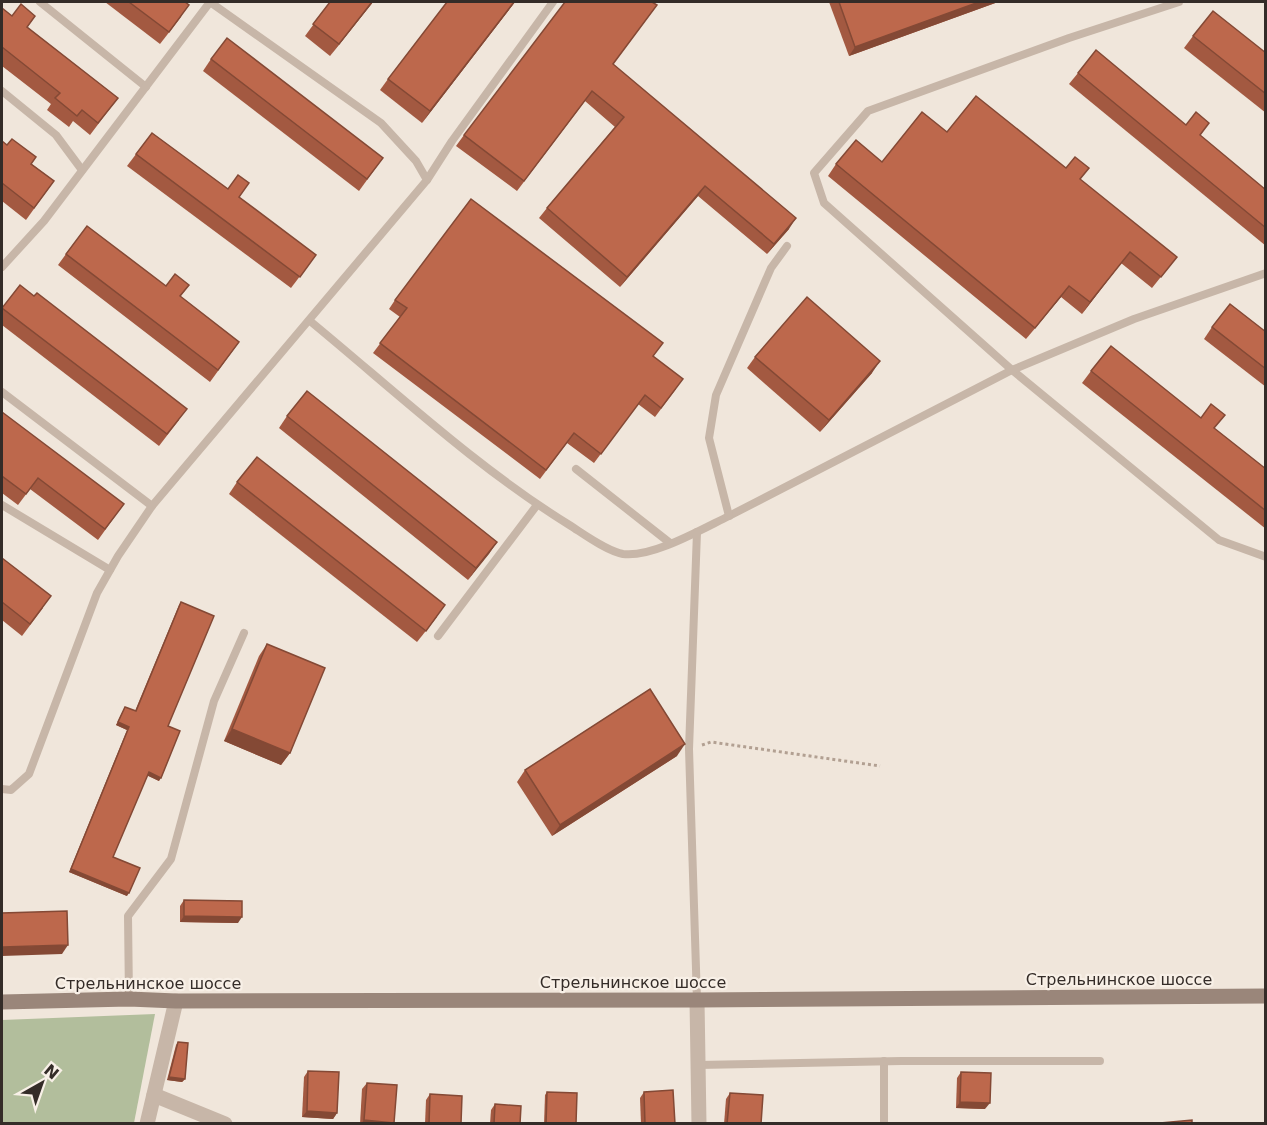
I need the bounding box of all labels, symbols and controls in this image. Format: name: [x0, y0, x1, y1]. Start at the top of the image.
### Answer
street label: Стрельнинское шоссе: [1026, 970, 1212, 989]
street label: Стрельнинское шоссе: [540, 973, 726, 992]
street label: Стрельнинское шоссе: [55, 974, 241, 993]
north arrow: [12, 1053, 72, 1113]
text: N: [40, 1060, 63, 1083]

